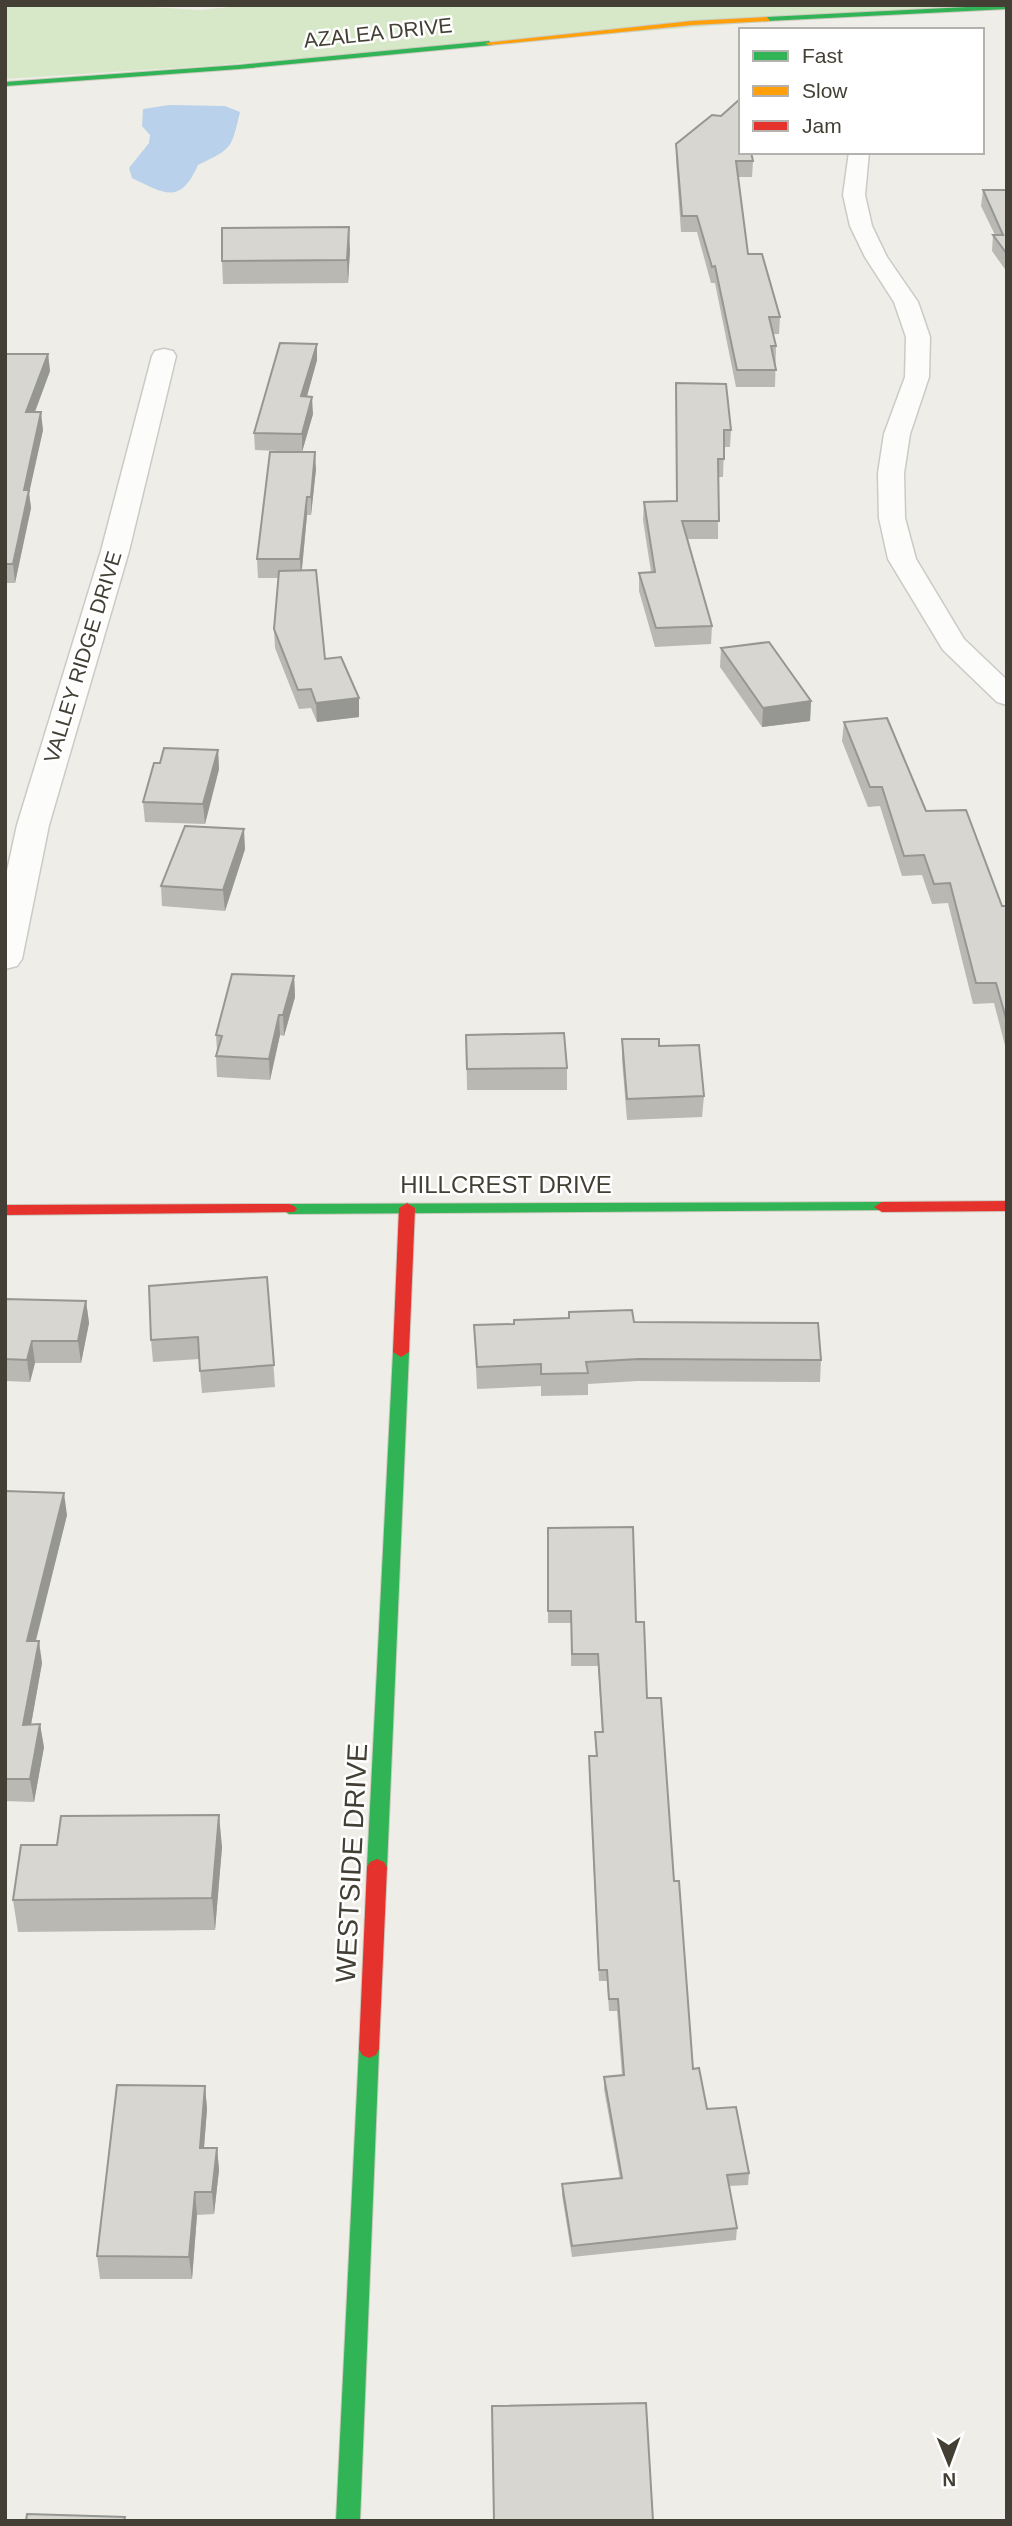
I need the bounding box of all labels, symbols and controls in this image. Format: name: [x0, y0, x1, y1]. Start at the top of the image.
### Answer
street label: AZALEA DRIVE: [302, 13, 453, 52]
legend: [739, 28, 984, 154]
text: Fast: [802, 44, 843, 67]
text: Slow: [802, 79, 848, 102]
text: Jam: [802, 114, 842, 137]
street label: VALLEY RIDGE DRIVE: [39, 548, 126, 765]
street label: HILLCREST DRIVE: [400, 1171, 612, 1198]
street label: WESTSIDE DRIVE: [330, 1743, 373, 1983]
north arrow: [914, 2428, 984, 2498]
text: N: [942, 2469, 956, 2490]

